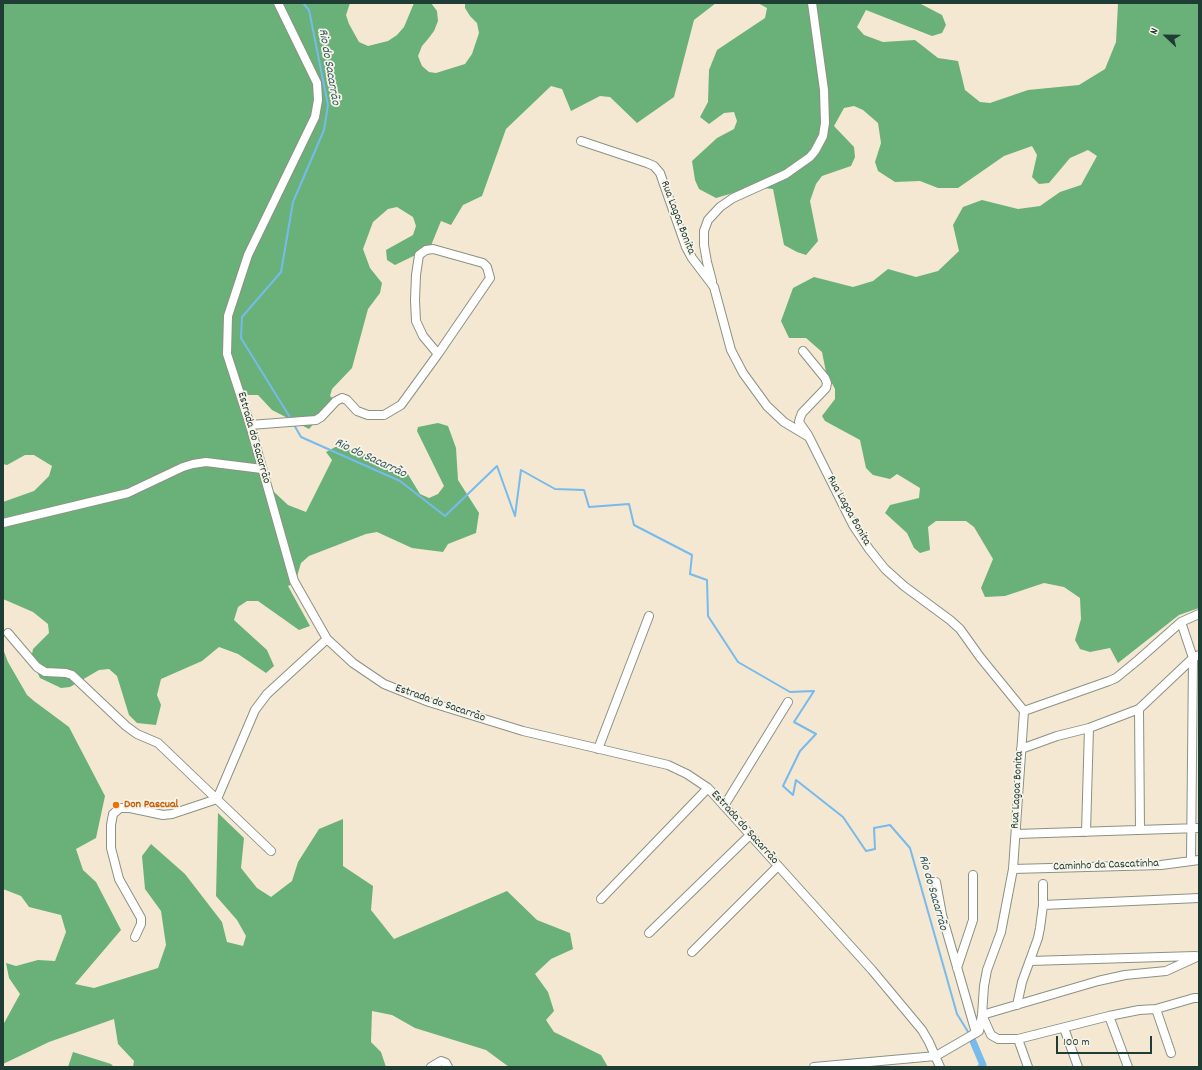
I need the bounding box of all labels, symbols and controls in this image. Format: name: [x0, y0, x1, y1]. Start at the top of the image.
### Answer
north arrow: [1146, 16, 1186, 56]
text: N: [1146, 26, 1163, 37]
water label: Rio do Sacarrão: [314, 28, 342, 106]
street label: Rua Lagoa Bonita: [656, 179, 698, 257]
street label: Estrada do Sacarrão: [233, 391, 273, 485]
water label: Rio do Sacarrão: [332, 436, 408, 482]
street label: Rua Lagoa Bonita: [823, 474, 873, 548]
street label: Estrada do Sacarrão: [393, 682, 487, 726]
street label: Rua Lagoa Bonita: [1009, 751, 1027, 829]
street label: Estrada do Sacarrão: [707, 788, 781, 868]
place label: Don Pascual: [124, 798, 178, 812]
marker: Don Pascual: [111, 800, 121, 810]
water label: Rio do Sacarrão: [914, 854, 950, 932]
street label: Caminho da Cascatinha: [1053, 857, 1159, 875]
scale bar: [1058, 1028, 1154, 1054]
text: 100 m: [1063, 1034, 1090, 1051]

